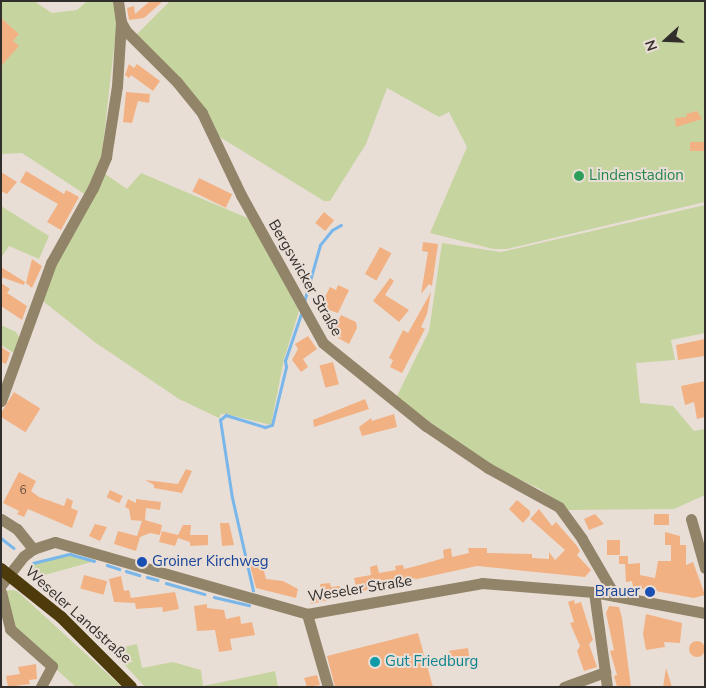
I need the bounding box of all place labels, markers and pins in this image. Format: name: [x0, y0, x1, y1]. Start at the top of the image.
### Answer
place label: Lindenstadion: [589, 167, 684, 185]
marker: Lindenstadion: [573, 170, 585, 182]
place label: Groiner Kirchweg: [152, 553, 269, 571]
marker: Groiner Kirchweg: [136, 556, 148, 568]
place label: Brauer: [595, 583, 640, 601]
marker: Brauer: [644, 586, 656, 598]
place label: Gut Friedburg: [385, 653, 478, 671]
marker: Gut Friedburg: [369, 656, 381, 668]

